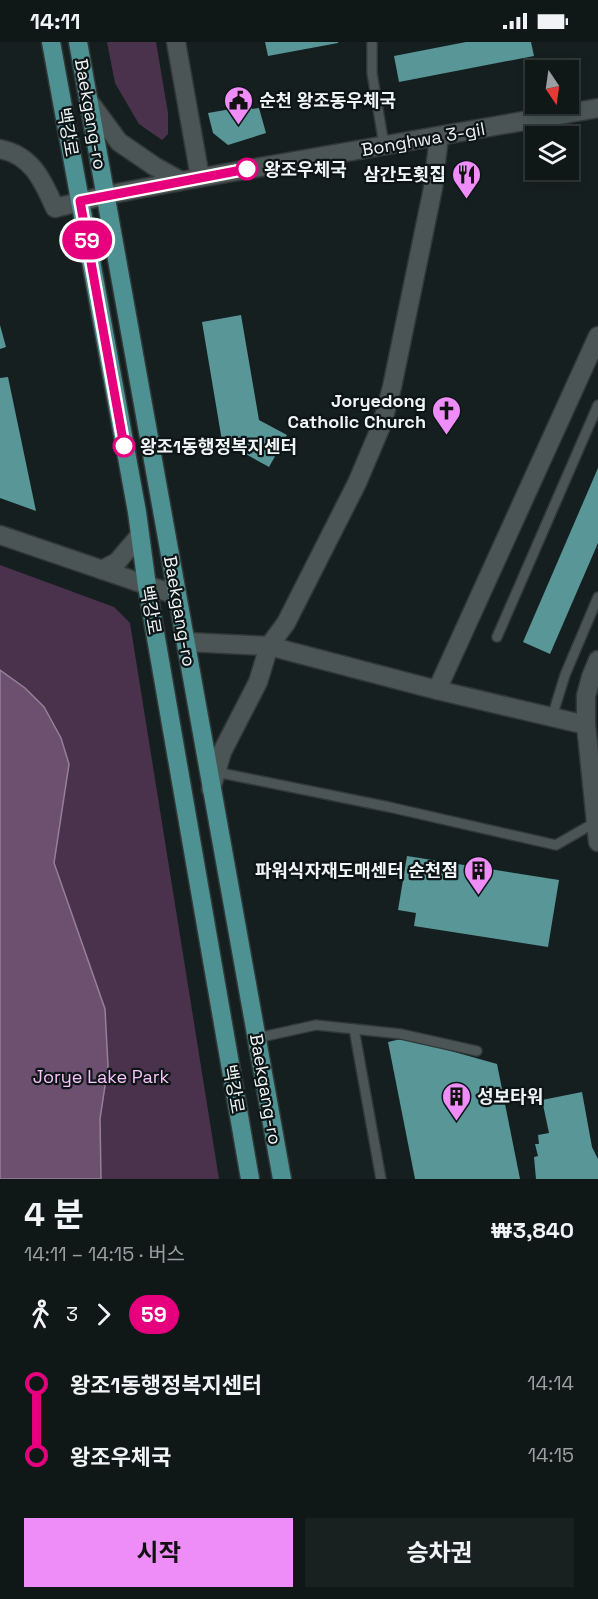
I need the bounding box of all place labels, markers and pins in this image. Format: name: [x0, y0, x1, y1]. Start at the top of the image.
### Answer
public building icon: 순천 왕조동우체국: [222, 84, 254, 126]
place label: 순천 왕조동우체국: [259, 89, 396, 112]
marker: 왕조우체국: [236, 158, 258, 180]
place label: 왕조우체국: [264, 158, 347, 181]
restaurant icon: 삼간도횟집: [451, 158, 483, 200]
place label: 삼간도횟집: [363, 163, 446, 186]
place label: Joryedong Catholic Church: [288, 389, 426, 433]
church icon: Joryedong Catholic Church: [431, 394, 463, 436]
marker: 왕조1동행정복지센터: [113, 435, 135, 457]
place label: 왕조1동행정복지센터: [140, 435, 297, 458]
building icon: 파워식자재도매센터 순천점: [463, 854, 495, 896]
place label: 파워식자재도매센터 순천점: [255, 859, 458, 882]
building icon: 성보타워: [440, 1080, 472, 1122]
place label: 성보타워: [477, 1085, 543, 1108]

